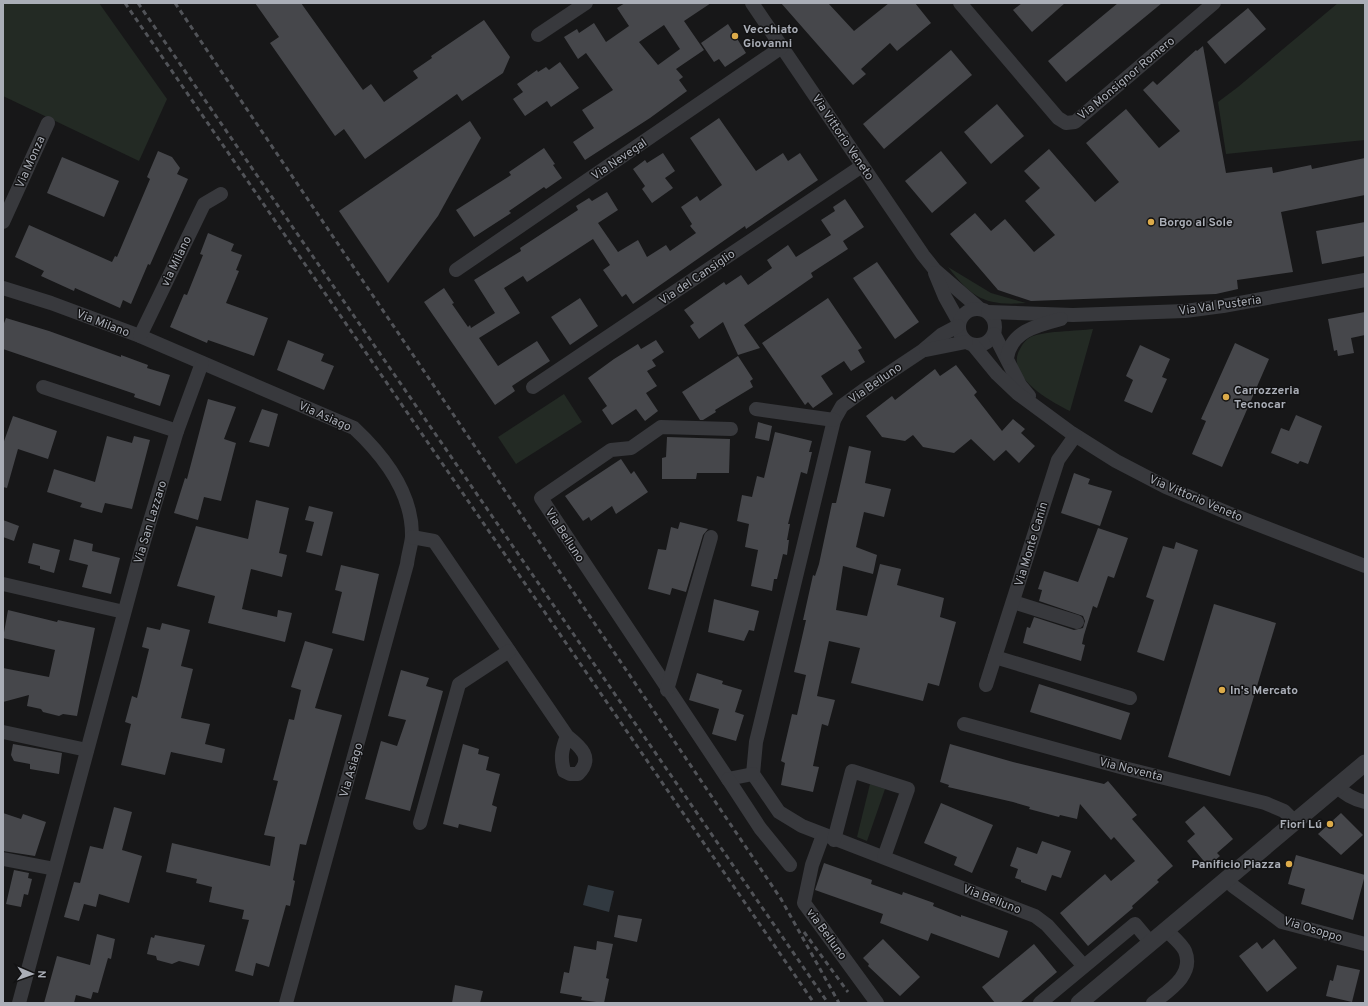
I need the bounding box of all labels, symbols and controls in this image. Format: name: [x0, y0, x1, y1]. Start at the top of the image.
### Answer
place label: Vecchiato Giovanni: [743, 22, 799, 52]
marker: Vecchiato Giovanni: [730, 31, 740, 41]
street label: Via Monsignor Romero: [1075, 33, 1179, 124]
street label: Via Vittorio Veneto: [808, 92, 877, 184]
street label: Via Monza: [12, 134, 49, 191]
street label: Via Nevegal: [589, 135, 650, 184]
place label: Borgo al Sole: [1159, 215, 1233, 231]
marker: Borgo al Sole: [1146, 217, 1156, 227]
street label: via Milano: [158, 233, 196, 289]
street label: Via del Cansiglio: [656, 246, 739, 309]
street label: Via Val Pusteria: [1178, 292, 1263, 320]
street label: Via Milano: [74, 306, 132, 342]
street label: Via Belluno: [846, 360, 905, 408]
place label: Carrozzeria Tecnocar: [1234, 383, 1299, 413]
marker: Carrozzeria Tecnocar: [1221, 392, 1231, 402]
street label: Via Asiago: [296, 398, 354, 436]
street label: Via Vittorio Veneto: [1146, 472, 1245, 526]
street label: Via San Lazzaro: [131, 479, 171, 566]
street label: Via Monte Canin: [1012, 500, 1052, 588]
street label: Via Belluno: [541, 506, 588, 566]
place label: In's Mercato: [1230, 683, 1298, 699]
marker: In's Mercato: [1217, 685, 1227, 695]
street label: Via Asiago: [337, 741, 367, 799]
street label: Via Noventa: [1097, 754, 1164, 786]
place label: Fiori Lú: [1280, 817, 1322, 833]
marker: Fiori Lú: [1325, 819, 1335, 829]
place label: Panificio Piazza: [1191, 857, 1281, 873]
marker: Panificio Piazza: [1284, 859, 1294, 869]
street label: Via Belluno: [960, 881, 1023, 918]
street label: via Belluno: [802, 906, 850, 964]
street label: Via Osoppo: [1281, 913, 1344, 947]
north arrow: [12, 954, 52, 994]
text: N: [34, 970, 48, 979]

